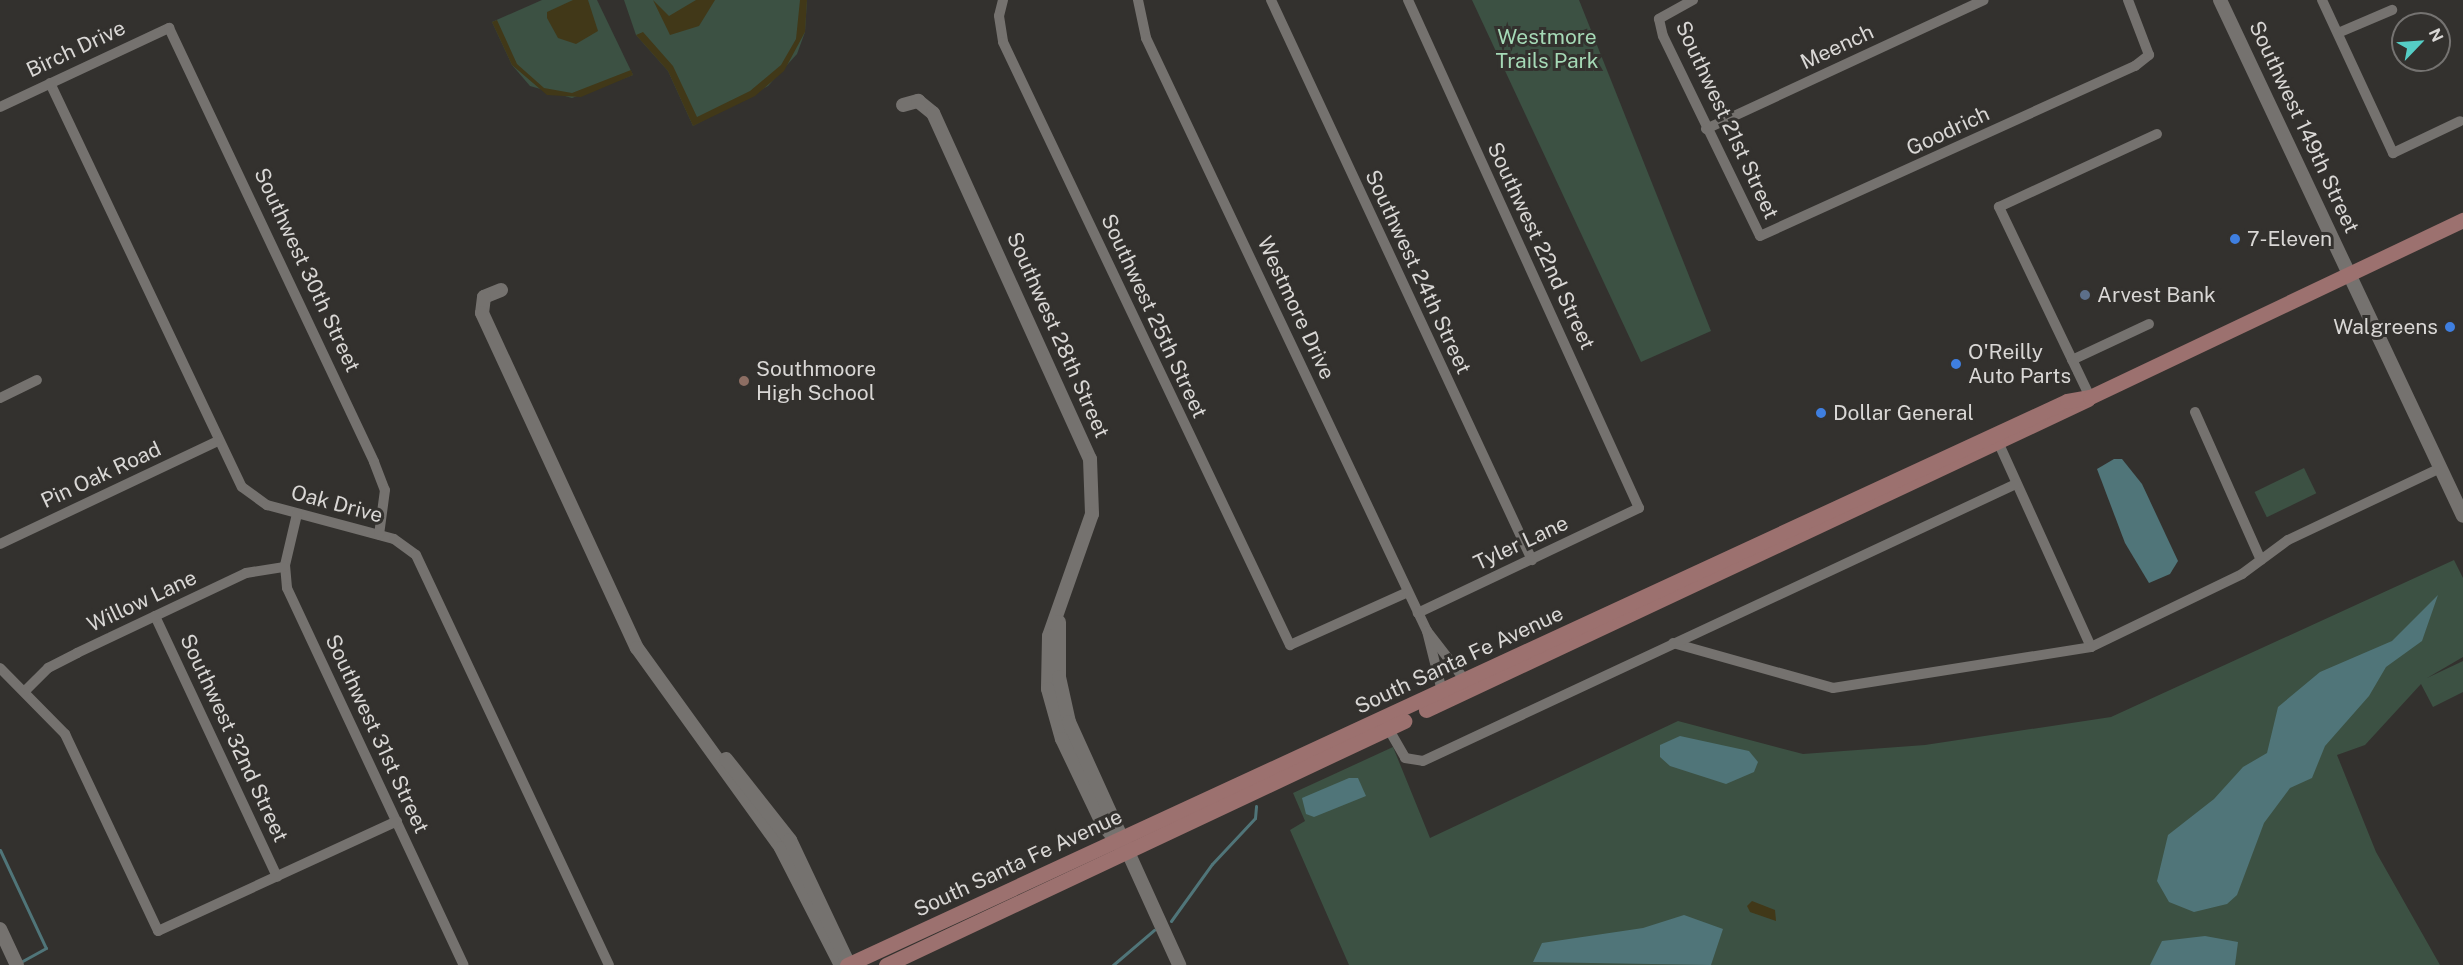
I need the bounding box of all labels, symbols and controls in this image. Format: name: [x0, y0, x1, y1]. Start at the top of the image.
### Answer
north arrow: [2391, 12, 2451, 72]
street label: Birch Drive: [23, 15, 129, 83]
street label: Southwest 21st Street: [1670, 17, 1784, 223]
street label: Southwest 149th Street: [2244, 17, 2364, 237]
street label: Meench: [1796, 19, 1878, 75]
park label: Westmore Trails Park: [1495, 24, 1599, 74]
text: N: [2425, 25, 2447, 45]
street label: Goodrich: [1903, 101, 1993, 161]
street label: Southwest 22nd Street: [1482, 138, 1600, 354]
street label: Southwest 30th Street: [249, 164, 365, 376]
street label: Southwest 24th Street: [1360, 166, 1476, 378]
street label: Southwest 25th Street: [1096, 210, 1212, 422]
place label: 7-Eleven: [2247, 226, 2332, 252]
street label: Southwest 28th Street: [1001, 228, 1115, 442]
marker: 7-Eleven: [2228, 232, 2242, 246]
street label: Westmore Drive: [1252, 233, 1340, 383]
place label: Arvest Bank: [2097, 282, 2216, 308]
marker: Arvest Bank: [2078, 288, 2092, 302]
place label: Walgreens: [2333, 314, 2438, 340]
marker: Walgreens: [2443, 320, 2457, 334]
place label: O'Reilly Auto Parts: [1968, 339, 2071, 389]
place label: Southmoore High School: [756, 356, 876, 406]
marker: O'Reilly Auto Parts: [1949, 357, 1963, 371]
marker: Southmoore High School: [737, 374, 751, 388]
place label: Dollar General: [1833, 400, 1974, 426]
marker: Dollar General: [1814, 406, 1828, 420]
street label: Pin Oak Road: [37, 436, 165, 514]
street label: Oak Drive: [288, 480, 386, 528]
street label: Tyler Lane: [1470, 510, 1572, 576]
street label: Willow Lane: [83, 565, 201, 637]
street label: South Santa Fe Avenue: [1351, 601, 1567, 719]
street label: Southwest 32nd Street: [175, 630, 293, 846]
street label: Southwest 31st Street: [320, 631, 434, 837]
street label: South Santa Fe Avenue: [910, 804, 1126, 922]

